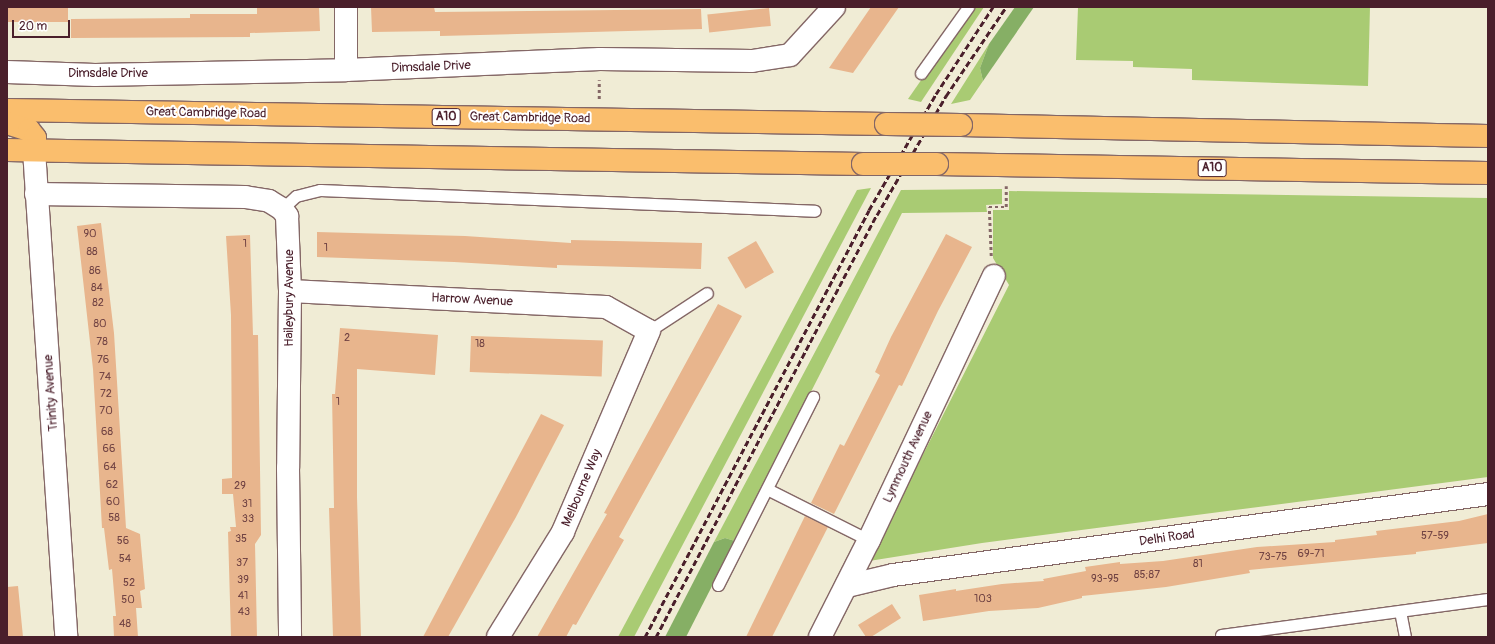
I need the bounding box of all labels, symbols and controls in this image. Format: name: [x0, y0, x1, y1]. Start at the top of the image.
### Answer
scale bar: [14, 12, 72, 38]
text: 20 m: [19, 19, 47, 34]
street label: Dimsdale Drive: [391, 58, 471, 76]
street label: Dimsdale Drive: [68, 65, 148, 81]
street label: Great Cambridge Road: [145, 104, 267, 122]
road number: A10: [431, 107, 461, 127]
street label: Great Cambridge Road: [469, 109, 591, 127]
road number: A10: [1197, 158, 1227, 178]
house number: 90: [83, 227, 97, 241]
house number: 1: [243, 237, 247, 251]
house number: 1: [324, 241, 328, 255]
house number: 88: [86, 245, 98, 259]
street label: Haileybury Avenue: [281, 249, 297, 347]
house number: 86: [89, 264, 101, 278]
house number: 84: [91, 281, 103, 295]
street label: Harrow Avenue: [431, 290, 513, 310]
house number: 82: [92, 296, 104, 310]
house number: 80: [93, 317, 107, 331]
house number: 2: [344, 331, 350, 345]
house number: 78: [96, 335, 108, 349]
house number: 18: [475, 337, 485, 351]
house number: 76: [97, 353, 109, 367]
street label: Trinity Avenue: [41, 354, 61, 432]
house number: 74: [99, 370, 111, 384]
house number: 72: [100, 387, 112, 401]
house number: 1: [336, 395, 340, 409]
house number: 70: [99, 404, 113, 418]
street label: Lynmouth Avenue: [880, 409, 936, 505]
house number: 68: [101, 425, 113, 439]
house number: 66: [103, 442, 115, 456]
street label: Melbourne Way: [559, 447, 605, 529]
house number: 64: [104, 460, 116, 474]
house number: 62: [106, 478, 118, 492]
house number: 29: [234, 479, 246, 493]
house number: 60: [106, 495, 120, 509]
house number: 31: [242, 497, 252, 511]
house number: 58: [108, 511, 120, 525]
house number: 33: [242, 512, 254, 526]
street label: Delhi Road: [1138, 526, 1196, 550]
house number: 57-59: [1421, 529, 1449, 543]
house number: 35: [235, 532, 247, 546]
house number: 56: [117, 534, 129, 548]
house number: 69-71: [1298, 547, 1324, 561]
house number: 73-75: [1259, 550, 1287, 564]
house number: 54: [119, 552, 131, 566]
house number: 37: [236, 556, 248, 570]
house number: 81: [1193, 557, 1203, 571]
house number: 85;87: [1134, 568, 1160, 582]
house number: 93-95: [1091, 572, 1119, 586]
house number: 39: [237, 573, 249, 587]
house number: 52: [123, 576, 135, 590]
house number: 41: [238, 589, 248, 603]
house number: 103: [974, 592, 992, 606]
house number: 50: [121, 593, 135, 607]
house number: 43: [238, 605, 250, 619]
house number: 48: [119, 617, 131, 631]

